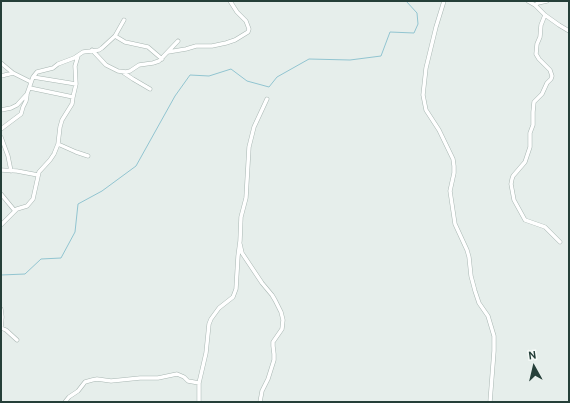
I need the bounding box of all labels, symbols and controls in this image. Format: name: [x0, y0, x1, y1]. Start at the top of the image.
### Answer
north arrow: [514, 347, 554, 387]
text: N: [528, 348, 537, 363]

